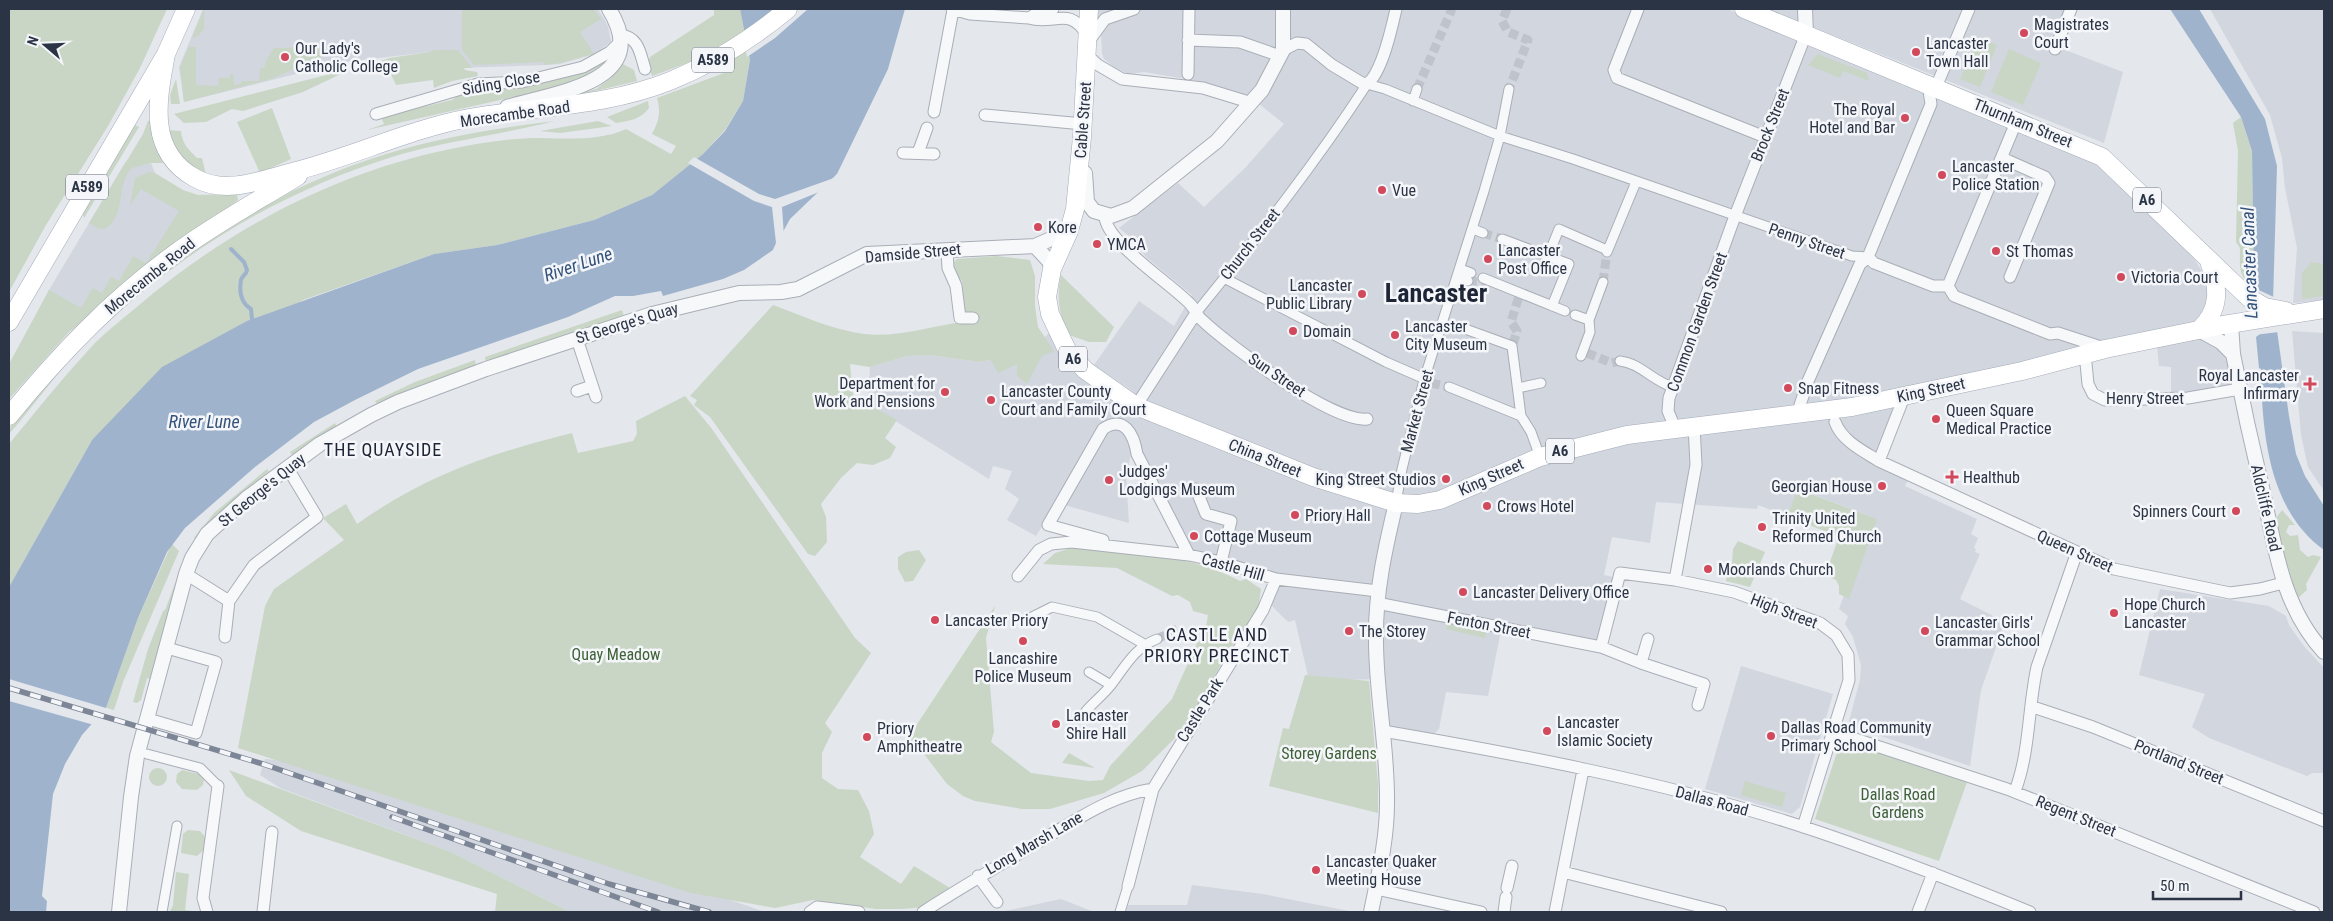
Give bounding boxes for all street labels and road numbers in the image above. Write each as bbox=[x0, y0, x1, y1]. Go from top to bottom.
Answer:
road number: A589 bbox=[692, 48, 734, 72]
street label: Siding Close bbox=[461, 67, 541, 99]
street label: Cable Street bbox=[1071, 81, 1095, 159]
street label: Brock Street bbox=[1747, 85, 1793, 164]
street label: Thurnham Street bbox=[1971, 95, 2075, 152]
street label: Morecambe Road bbox=[459, 97, 571, 131]
road number: A589 bbox=[66, 174, 108, 200]
road number: A6 bbox=[2133, 188, 2161, 212]
street label: Church Street bbox=[1216, 204, 1284, 284]
street label: Penny Street bbox=[1766, 219, 1848, 263]
street label: Morecambe Road bbox=[101, 234, 199, 318]
street label: Damside Street bbox=[864, 239, 962, 267]
street label: Common Garden Street bbox=[1663, 250, 1731, 394]
street label: St George's Quay bbox=[573, 298, 681, 348]
road number: A6 bbox=[1059, 346, 1087, 372]
street label: Sun Street bbox=[1245, 349, 1309, 401]
street label: Market Street bbox=[1397, 367, 1437, 455]
street label: King Street bbox=[1895, 373, 1967, 406]
street label: Henry Street bbox=[2106, 389, 2184, 408]
street label: China Street bbox=[1226, 435, 1305, 481]
road number: A6 bbox=[1546, 438, 1574, 464]
street label: St George's Quay bbox=[215, 449, 310, 531]
street label: King Street bbox=[1456, 454, 1527, 500]
street label: Aldcliffe Road bbox=[2247, 463, 2285, 553]
street label: Queen Street bbox=[2034, 526, 2116, 576]
street label: Castle Hill bbox=[1199, 549, 1267, 585]
street label: High Street bbox=[1748, 590, 1821, 633]
street label: Fenton Street bbox=[1446, 608, 1532, 642]
street label: Castle Park bbox=[1173, 674, 1228, 746]
street label: Portland Street bbox=[2131, 735, 2227, 789]
street label: Dallas Road bbox=[1673, 782, 1751, 820]
street label: Regent Street bbox=[2033, 791, 2119, 841]
street label: Long Marsh Lane bbox=[982, 808, 1086, 878]

